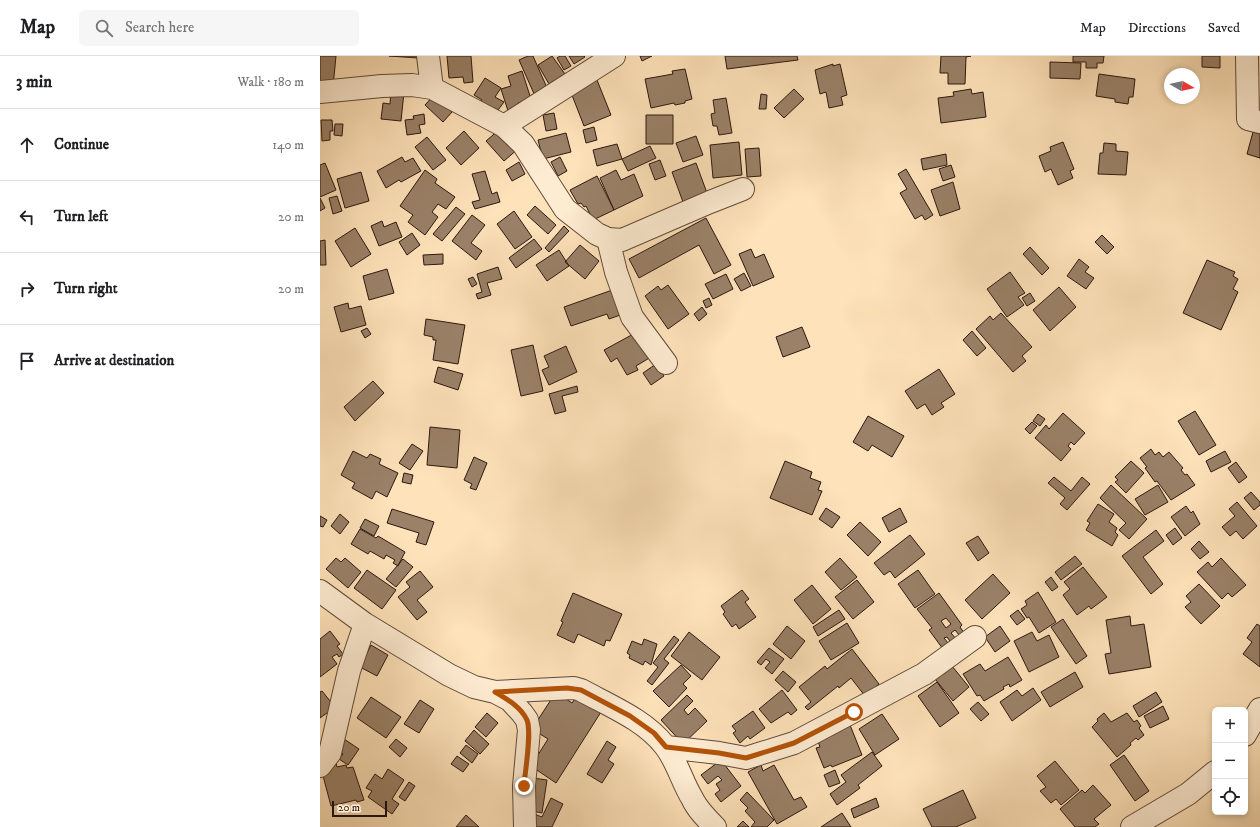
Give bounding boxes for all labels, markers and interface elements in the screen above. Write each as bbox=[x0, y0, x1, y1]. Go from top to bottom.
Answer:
search box bbox=[79, 10, 359, 46]
text: Map bbox=[20, 16, 55, 39]
icon: search bbox=[93, 17, 115, 39]
text: Search here bbox=[125, 18, 194, 37]
text: Map bbox=[1080, 19, 1106, 37]
text: Directions bbox=[1128, 19, 1186, 37]
text: Saved bbox=[1208, 19, 1240, 37]
north arrow bbox=[1164, 68, 1200, 104]
text: 3 min bbox=[16, 71, 52, 93]
text: Walk · 180 m bbox=[237, 74, 304, 90]
icon: ahead bbox=[16, 134, 38, 156]
text: Continue bbox=[54, 135, 109, 154]
text: 140 m bbox=[272, 137, 304, 153]
icon: left bbox=[16, 206, 38, 228]
text: Turn left bbox=[54, 207, 108, 226]
text: 20 m bbox=[278, 209, 304, 225]
icon: right bbox=[16, 278, 38, 300]
text: Turn right bbox=[54, 279, 117, 298]
text: 20 m bbox=[278, 281, 304, 297]
icon: arrive bbox=[16, 350, 38, 372]
text: Arrive at destination bbox=[54, 351, 174, 370]
route start bbox=[845, 703, 863, 721]
map controls bbox=[1212, 707, 1248, 815]
button: + bbox=[1212, 707, 1248, 743]
button: − bbox=[1212, 743, 1248, 779]
route end bbox=[515, 777, 533, 795]
button: locate bbox=[1212, 779, 1248, 815]
scale bar bbox=[332, 799, 387, 818]
text: 20 m bbox=[338, 801, 360, 815]

